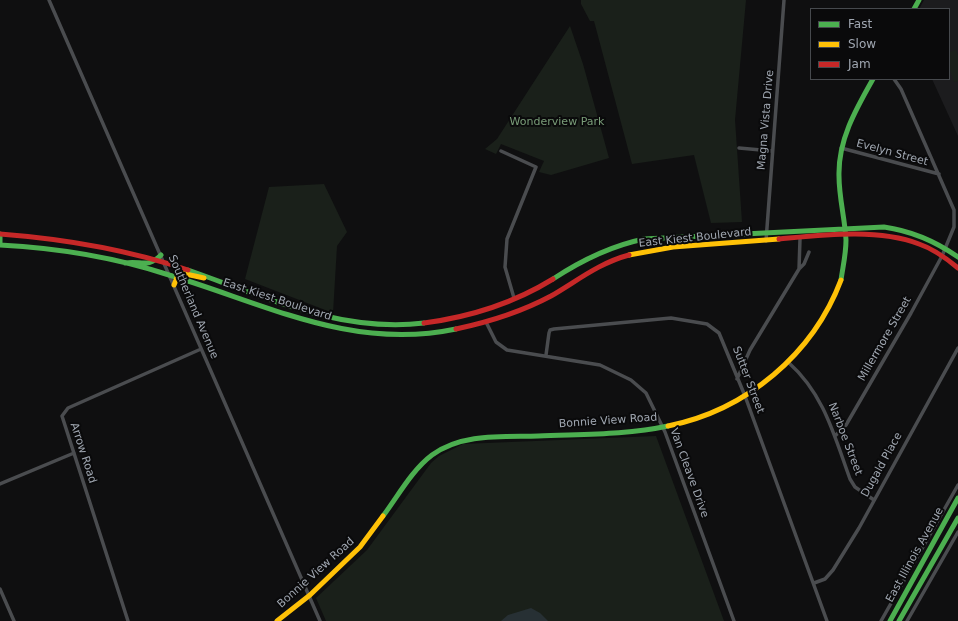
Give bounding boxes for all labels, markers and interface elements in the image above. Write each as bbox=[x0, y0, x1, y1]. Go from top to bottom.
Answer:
legend bbox=[810, 8, 950, 80]
text: Fast bbox=[848, 17, 872, 31]
text: Slow bbox=[848, 37, 876, 51]
text: Jam bbox=[848, 57, 871, 71]
street label: Magna Vista Drive bbox=[755, 69, 777, 171]
park label: Wonderview Park bbox=[510, 115, 604, 129]
street label: Evelyn Street bbox=[855, 137, 929, 169]
street label: East Kiest Boulevard bbox=[638, 226, 752, 250]
street label: Southerland Avenue bbox=[165, 253, 221, 361]
street label: East Kiest Boulevard bbox=[221, 276, 333, 324]
street label: Millermore Street bbox=[855, 294, 915, 384]
street label: Sutter Street bbox=[729, 345, 767, 415]
street label: Narboe Street bbox=[825, 401, 865, 477]
street label: Bonnie View Road bbox=[558, 411, 658, 431]
street label: Arrow Road bbox=[67, 421, 99, 485]
street label: Van Cleave Drive bbox=[667, 426, 711, 520]
street label: Dugald Place bbox=[859, 430, 905, 500]
street label: East Illinois Avenue bbox=[883, 505, 947, 605]
street label: Bonnie View Road bbox=[275, 535, 357, 611]

